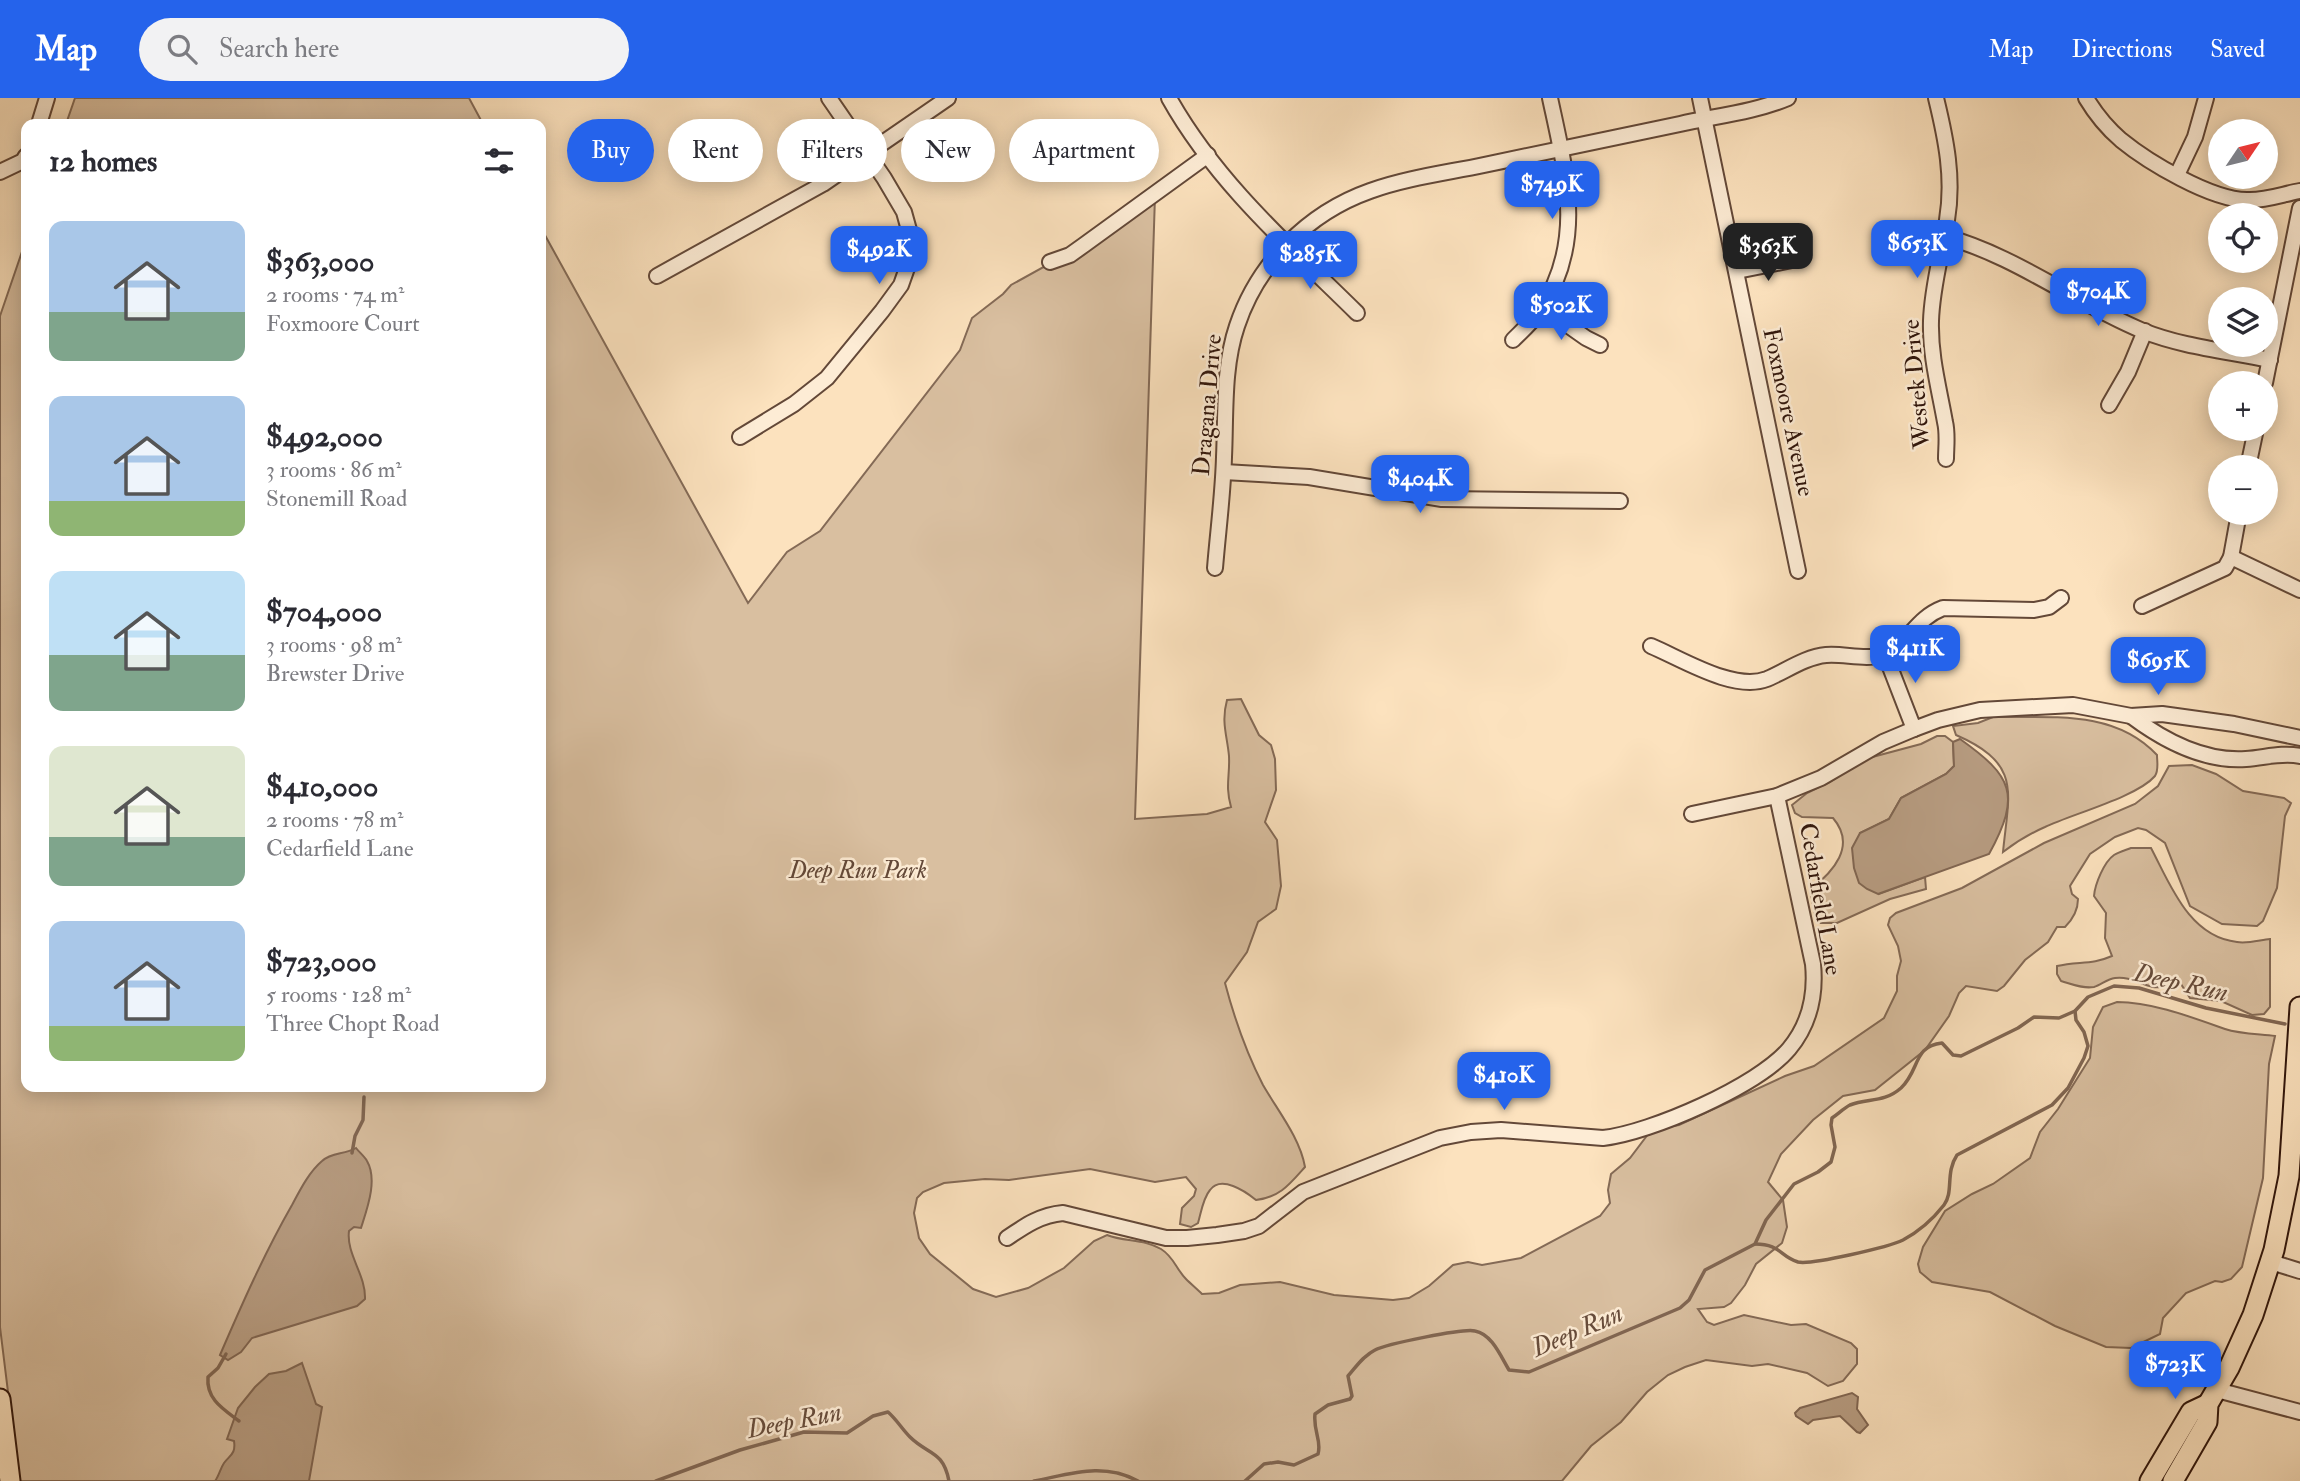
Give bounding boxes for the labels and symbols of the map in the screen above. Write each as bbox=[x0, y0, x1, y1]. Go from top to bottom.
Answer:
north arrow bbox=[2208, 119, 2278, 189]
pin: $749K bbox=[1503, 162, 1601, 221]
pin: $653K bbox=[1868, 220, 1966, 280]
pin: $363K bbox=[1719, 223, 1817, 283]
pin: $492K bbox=[830, 226, 928, 286]
pin: $285K bbox=[1261, 232, 1359, 291]
pin: $704K bbox=[2049, 268, 2147, 328]
pin: $502K bbox=[1512, 282, 1610, 342]
street label: Westek Drive bbox=[1895, 318, 1938, 451]
street label: Foxmoore Avenue bbox=[1756, 325, 1822, 499]
street label: Dragana Drive bbox=[1186, 333, 1229, 477]
pin: $404K bbox=[1371, 456, 1469, 515]
pin: $411K bbox=[1866, 626, 1964, 685]
pin: $695K bbox=[2109, 638, 2207, 697]
street label: Cedarfield Lane bbox=[1792, 821, 1849, 978]
park label: Deep Run Park bbox=[788, 855, 927, 886]
water label: Deep Run bbox=[2129, 956, 2231, 1009]
pin: $410K bbox=[1455, 1052, 1553, 1112]
water label: Deep Run bbox=[1526, 1297, 1628, 1365]
pin: $723K bbox=[2126, 1342, 2224, 1401]
water label: Deep Run bbox=[743, 1396, 844, 1446]

